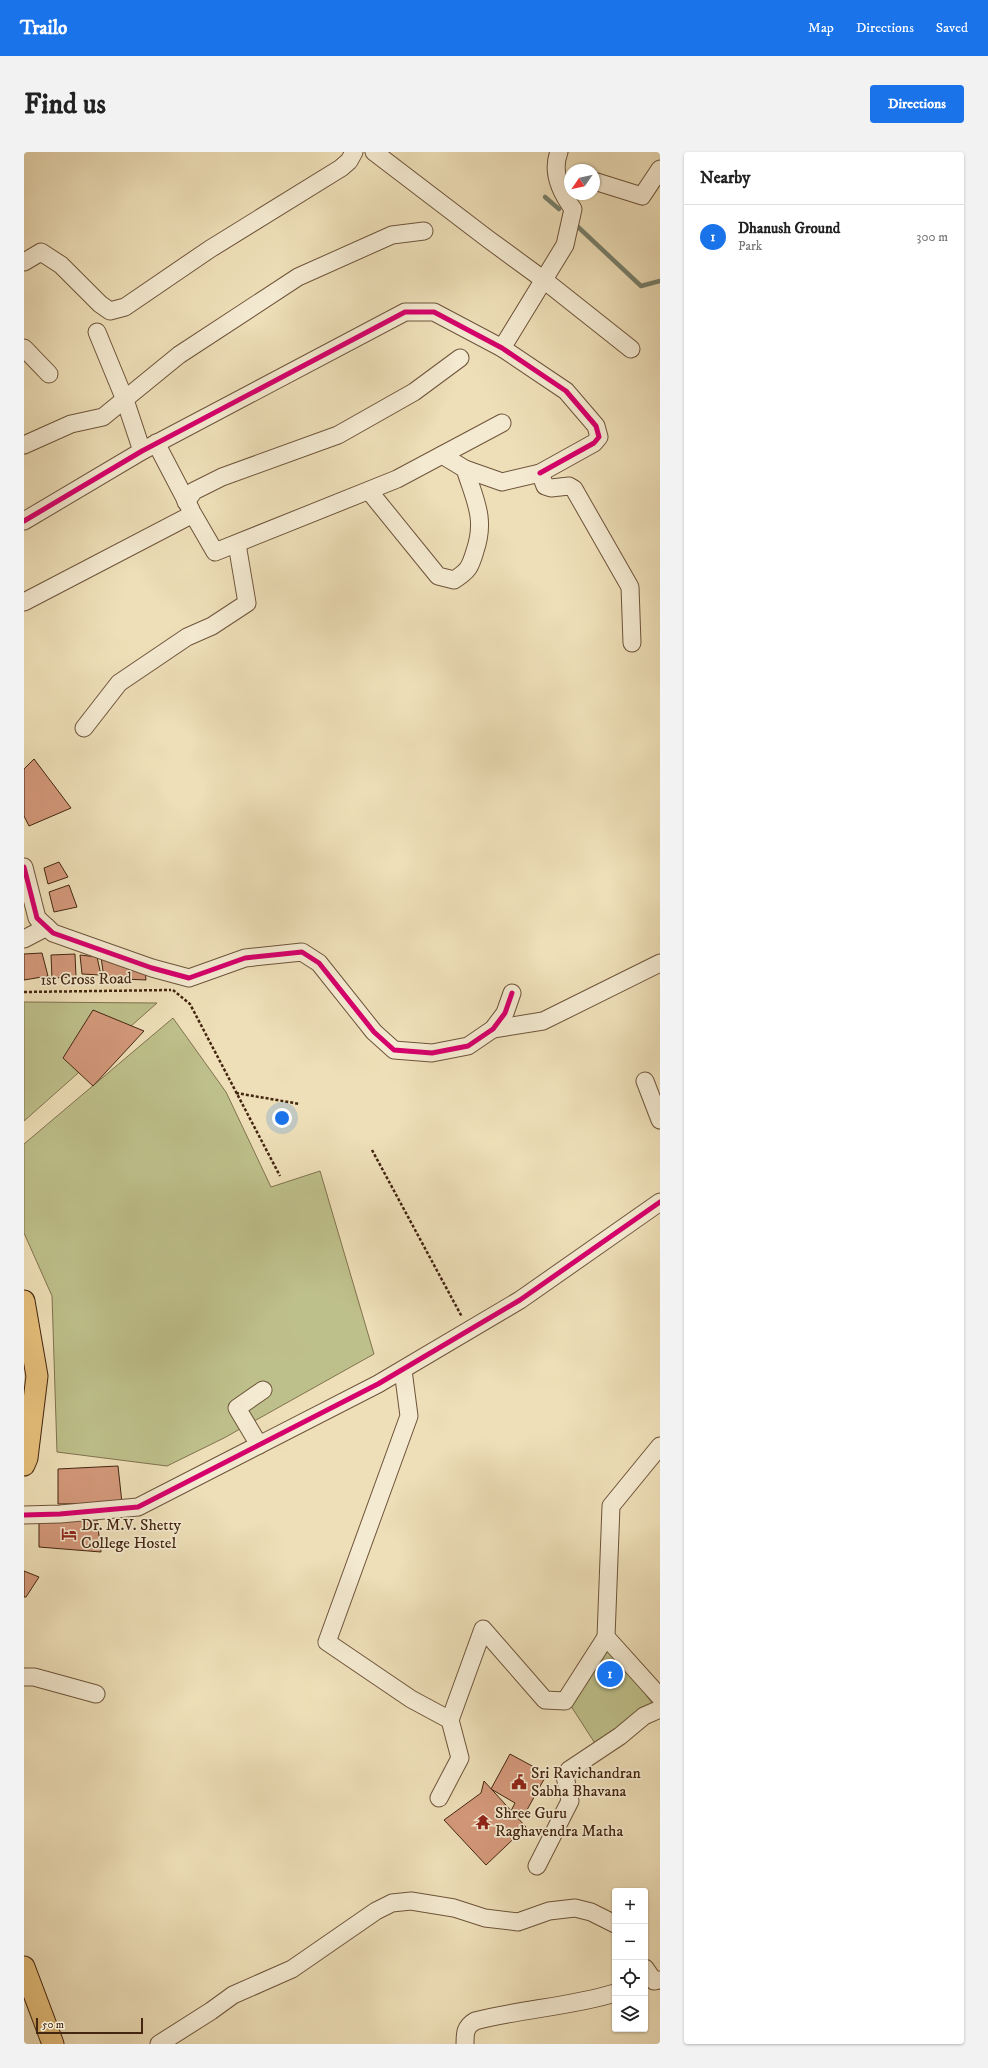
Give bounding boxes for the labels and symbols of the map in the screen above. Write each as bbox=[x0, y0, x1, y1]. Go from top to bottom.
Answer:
north arrow bbox=[564, 164, 600, 200]
street label: 1st Cross Road bbox=[40, 968, 132, 990]
your location bbox=[272, 1108, 292, 1128]
place label: Dr. M.V. Shetty College Hostel bbox=[81, 1515, 182, 1553]
hotel icon: Dr. M.V. Shetty College Hostel bbox=[60, 1525, 78, 1543]
pin: 1 bbox=[597, 1659, 623, 1689]
place label: Sri Ravichandran Sabha Bhavana bbox=[531, 1763, 642, 1801]
public building icon: Sri Ravichandran Sabha Bhavana bbox=[510, 1773, 528, 1791]
place label: Shree Guru Raghavendra Matha bbox=[495, 1803, 623, 1841]
temple icon: Shree Guru Raghavendra Matha bbox=[474, 1813, 492, 1831]
scale bar bbox=[36, 2016, 143, 2035]

